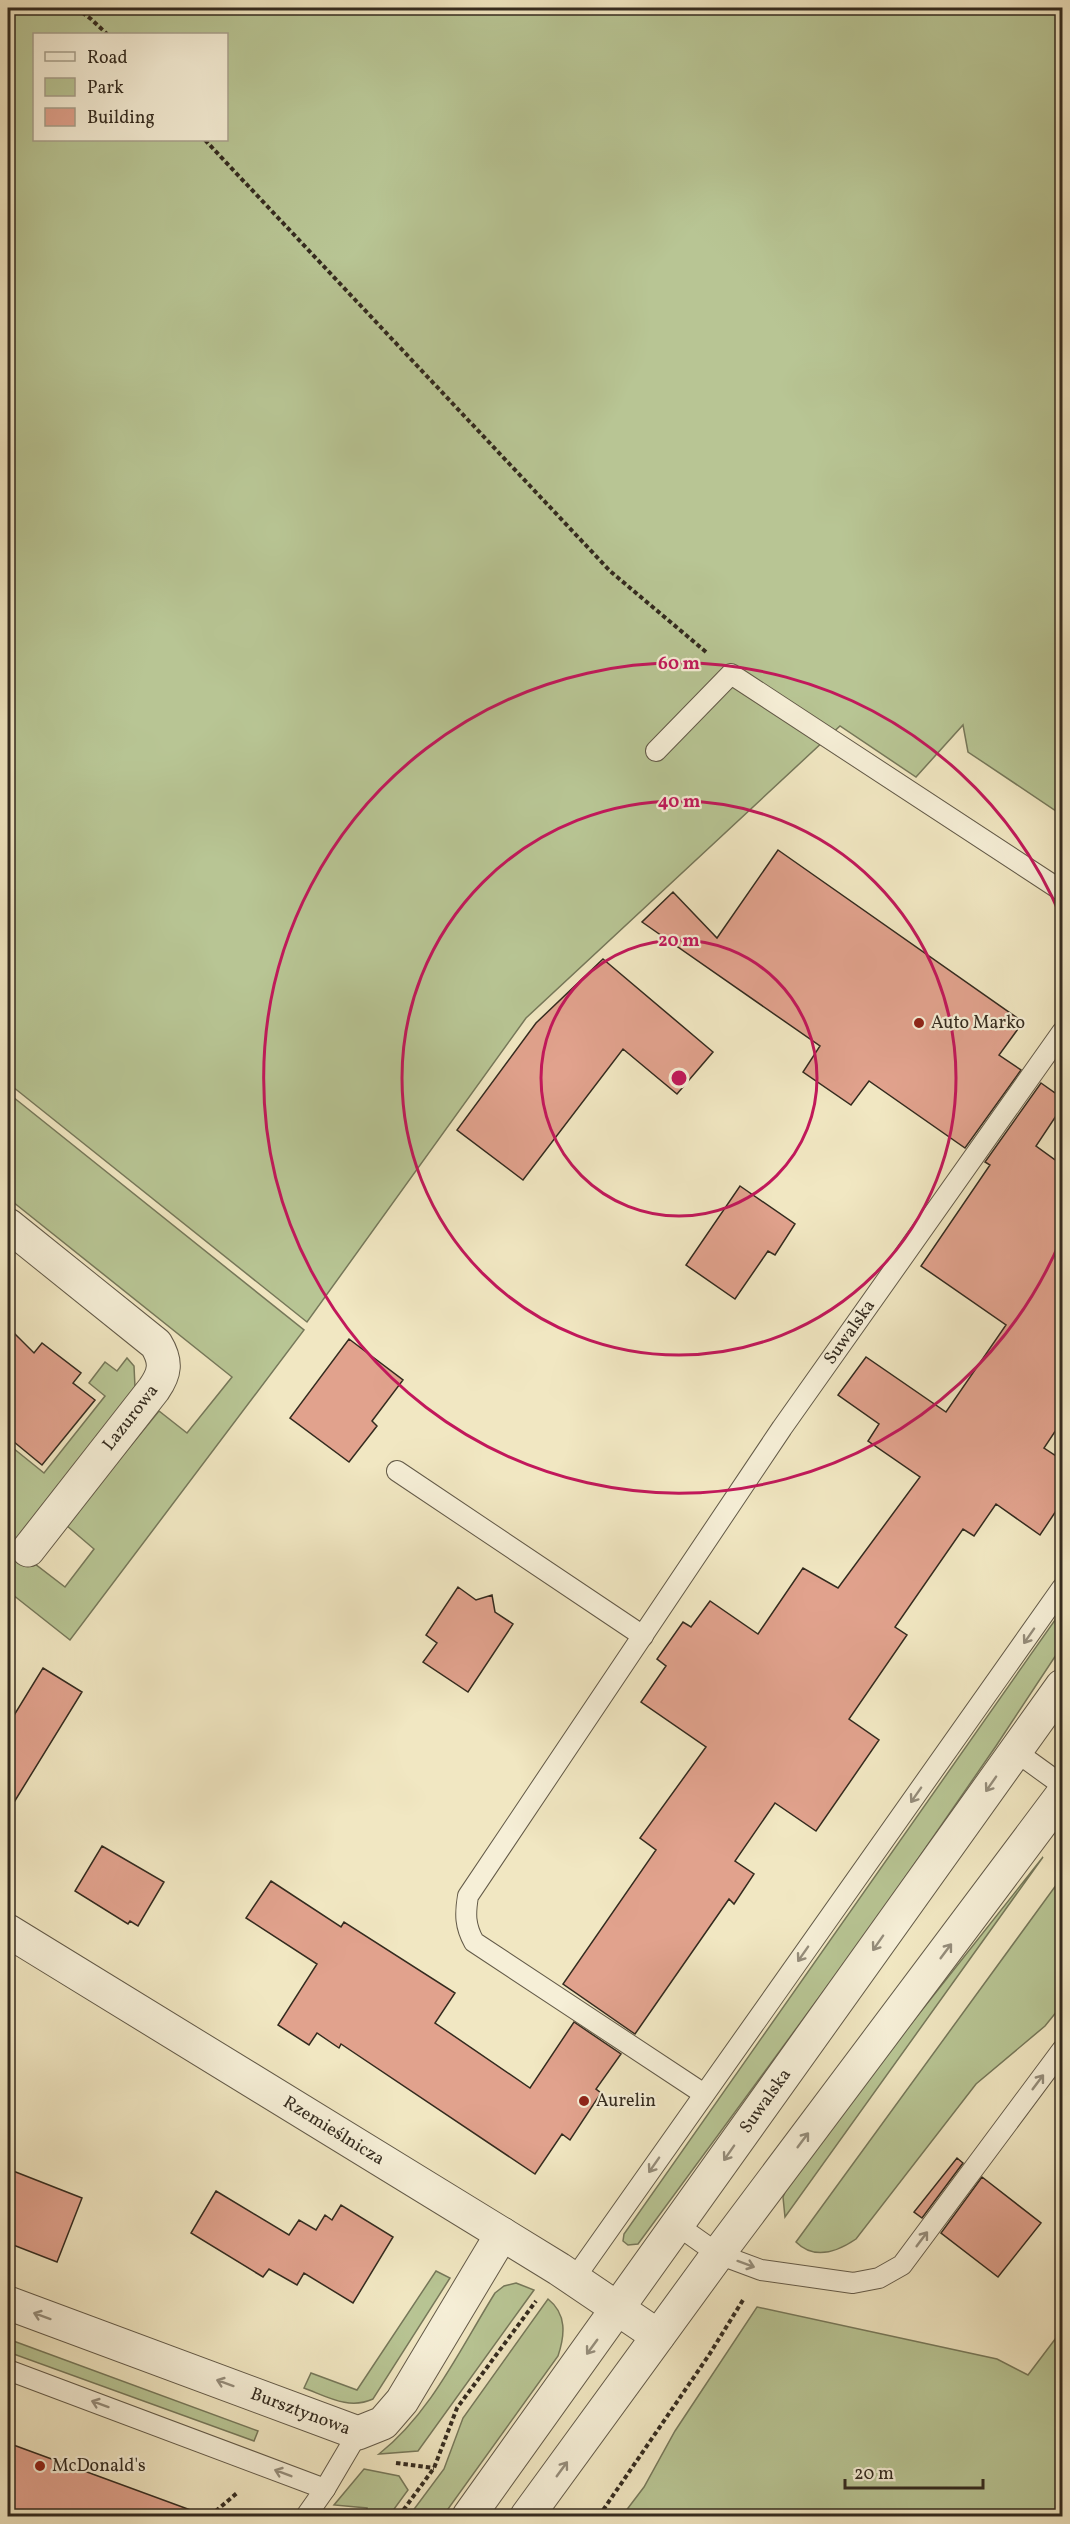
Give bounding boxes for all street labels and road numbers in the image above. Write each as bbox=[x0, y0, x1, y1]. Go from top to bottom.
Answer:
street label: Suwalska bbox=[818, 1295, 881, 1370]
street label: Lazurowa bbox=[97, 1380, 165, 1456]
street label: Suwalska bbox=[734, 2063, 797, 2139]
street label: Rzemieślnicza bbox=[278, 2090, 389, 2172]
street label: Bursztynowa bbox=[247, 2382, 354, 2442]

